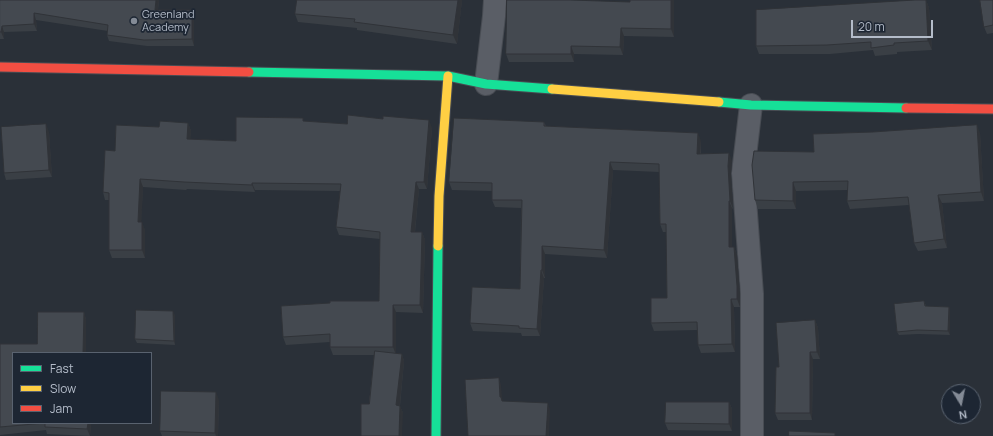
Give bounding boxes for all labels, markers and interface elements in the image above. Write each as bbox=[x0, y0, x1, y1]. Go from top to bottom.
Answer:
place label: Greenland Academy bbox=[142, 8, 195, 34]
scale bar bbox=[853, 12, 935, 38]
marker: Greenland Academy bbox=[129, 16, 139, 26]
text: 20 m bbox=[858, 18, 885, 35]
legend bbox=[12, 352, 152, 424]
text: Fast bbox=[50, 360, 74, 377]
text: Slow bbox=[50, 380, 76, 397]
north arrow bbox=[941, 384, 981, 424]
text: Jam bbox=[50, 400, 72, 417]
text: N bbox=[958, 407, 968, 423]

